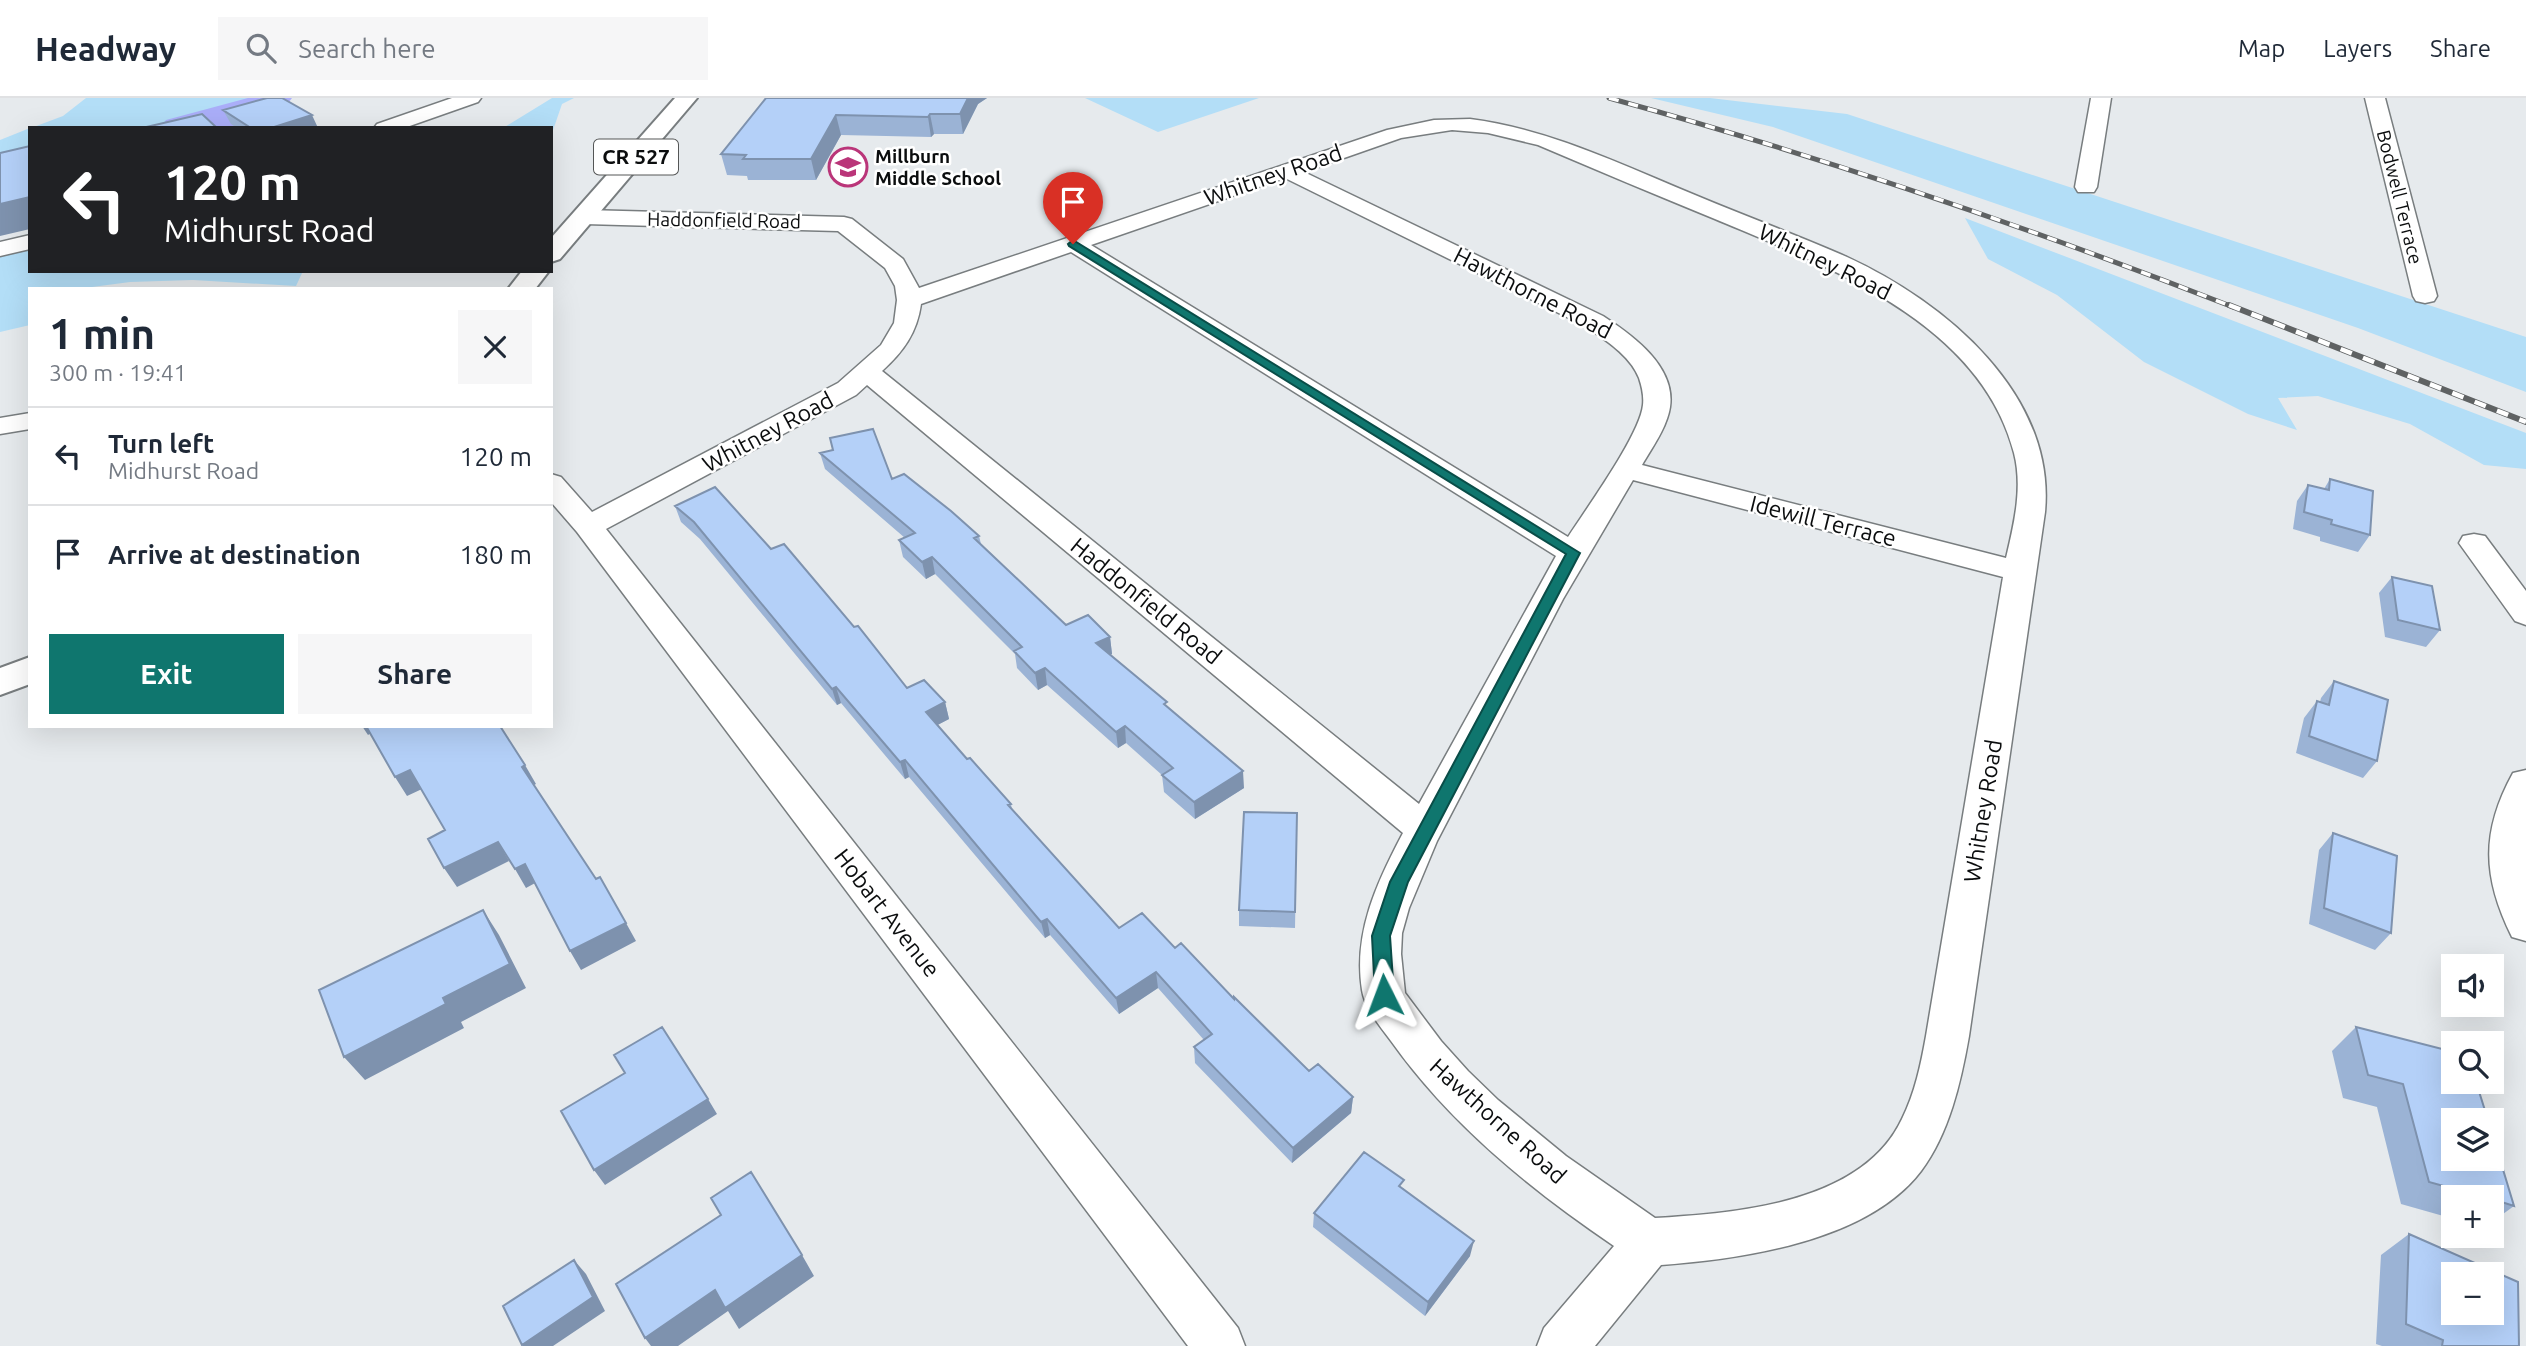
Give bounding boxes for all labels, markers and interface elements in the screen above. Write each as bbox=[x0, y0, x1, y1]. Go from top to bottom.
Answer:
search box bbox=[218, 17, 708, 80]
icon: search bbox=[242, 29, 280, 67]
text: Headway bbox=[35, 30, 176, 67]
text: Search here bbox=[298, 34, 436, 63]
text: Map bbox=[2238, 35, 2285, 62]
text: Layers bbox=[2323, 35, 2392, 62]
text: Share bbox=[2430, 35, 2491, 62]
street label: Bodwell Terrace bbox=[2373, 128, 2427, 266]
street label: Whitney Road bbox=[1201, 139, 1345, 210]
road number: CR 527 bbox=[594, 140, 678, 174]
place label: Millburn Middle School bbox=[875, 145, 1001, 189]
school or university icon: Millburn Middle School bbox=[827, 146, 869, 188]
icon: left bbox=[49, 154, 140, 245]
text: 120 m bbox=[164, 154, 301, 209]
pin bbox=[1043, 172, 1103, 244]
icon: arrive bbox=[1054, 183, 1092, 221]
street label: Haddonfield Road bbox=[647, 208, 801, 232]
text: Midhurst Road bbox=[164, 212, 375, 248]
street label: Whitney Road bbox=[1755, 219, 1896, 304]
street label: Hawthorne Road bbox=[1450, 242, 1616, 343]
text: 1 min bbox=[49, 310, 155, 357]
button: close bbox=[458, 310, 532, 384]
text: 300 m · 19:41 bbox=[49, 360, 187, 385]
street label: Whitney Road bbox=[698, 387, 837, 476]
text: Turn left bbox=[108, 429, 214, 458]
icon: left bbox=[49, 437, 87, 475]
text: 120 m bbox=[460, 442, 532, 471]
text: Midhurst Road bbox=[108, 458, 259, 483]
street label: Idewill Terrace bbox=[1747, 490, 1899, 551]
street label: Haddonfield Road bbox=[1066, 532, 1227, 669]
icon: arrive bbox=[49, 535, 87, 573]
text: Arrive at destination bbox=[108, 540, 361, 569]
text: 180 m bbox=[460, 540, 532, 569]
button: Exit bbox=[49, 634, 284, 714]
button: Share bbox=[298, 634, 532, 714]
street label: Whitney Road bbox=[1959, 738, 2006, 884]
street label: Hobart Avenue bbox=[830, 844, 945, 982]
map controls bbox=[2441, 954, 2504, 1325]
button: sound bbox=[2441, 954, 2504, 1017]
position arrow bbox=[1347, 958, 1421, 1032]
button: search bbox=[2441, 1031, 2504, 1094]
street label: Hawthorne Road bbox=[1425, 1053, 1571, 1188]
button: layers bbox=[2441, 1108, 2504, 1171]
button: + bbox=[2441, 1185, 2504, 1248]
button: − bbox=[2441, 1262, 2504, 1325]

